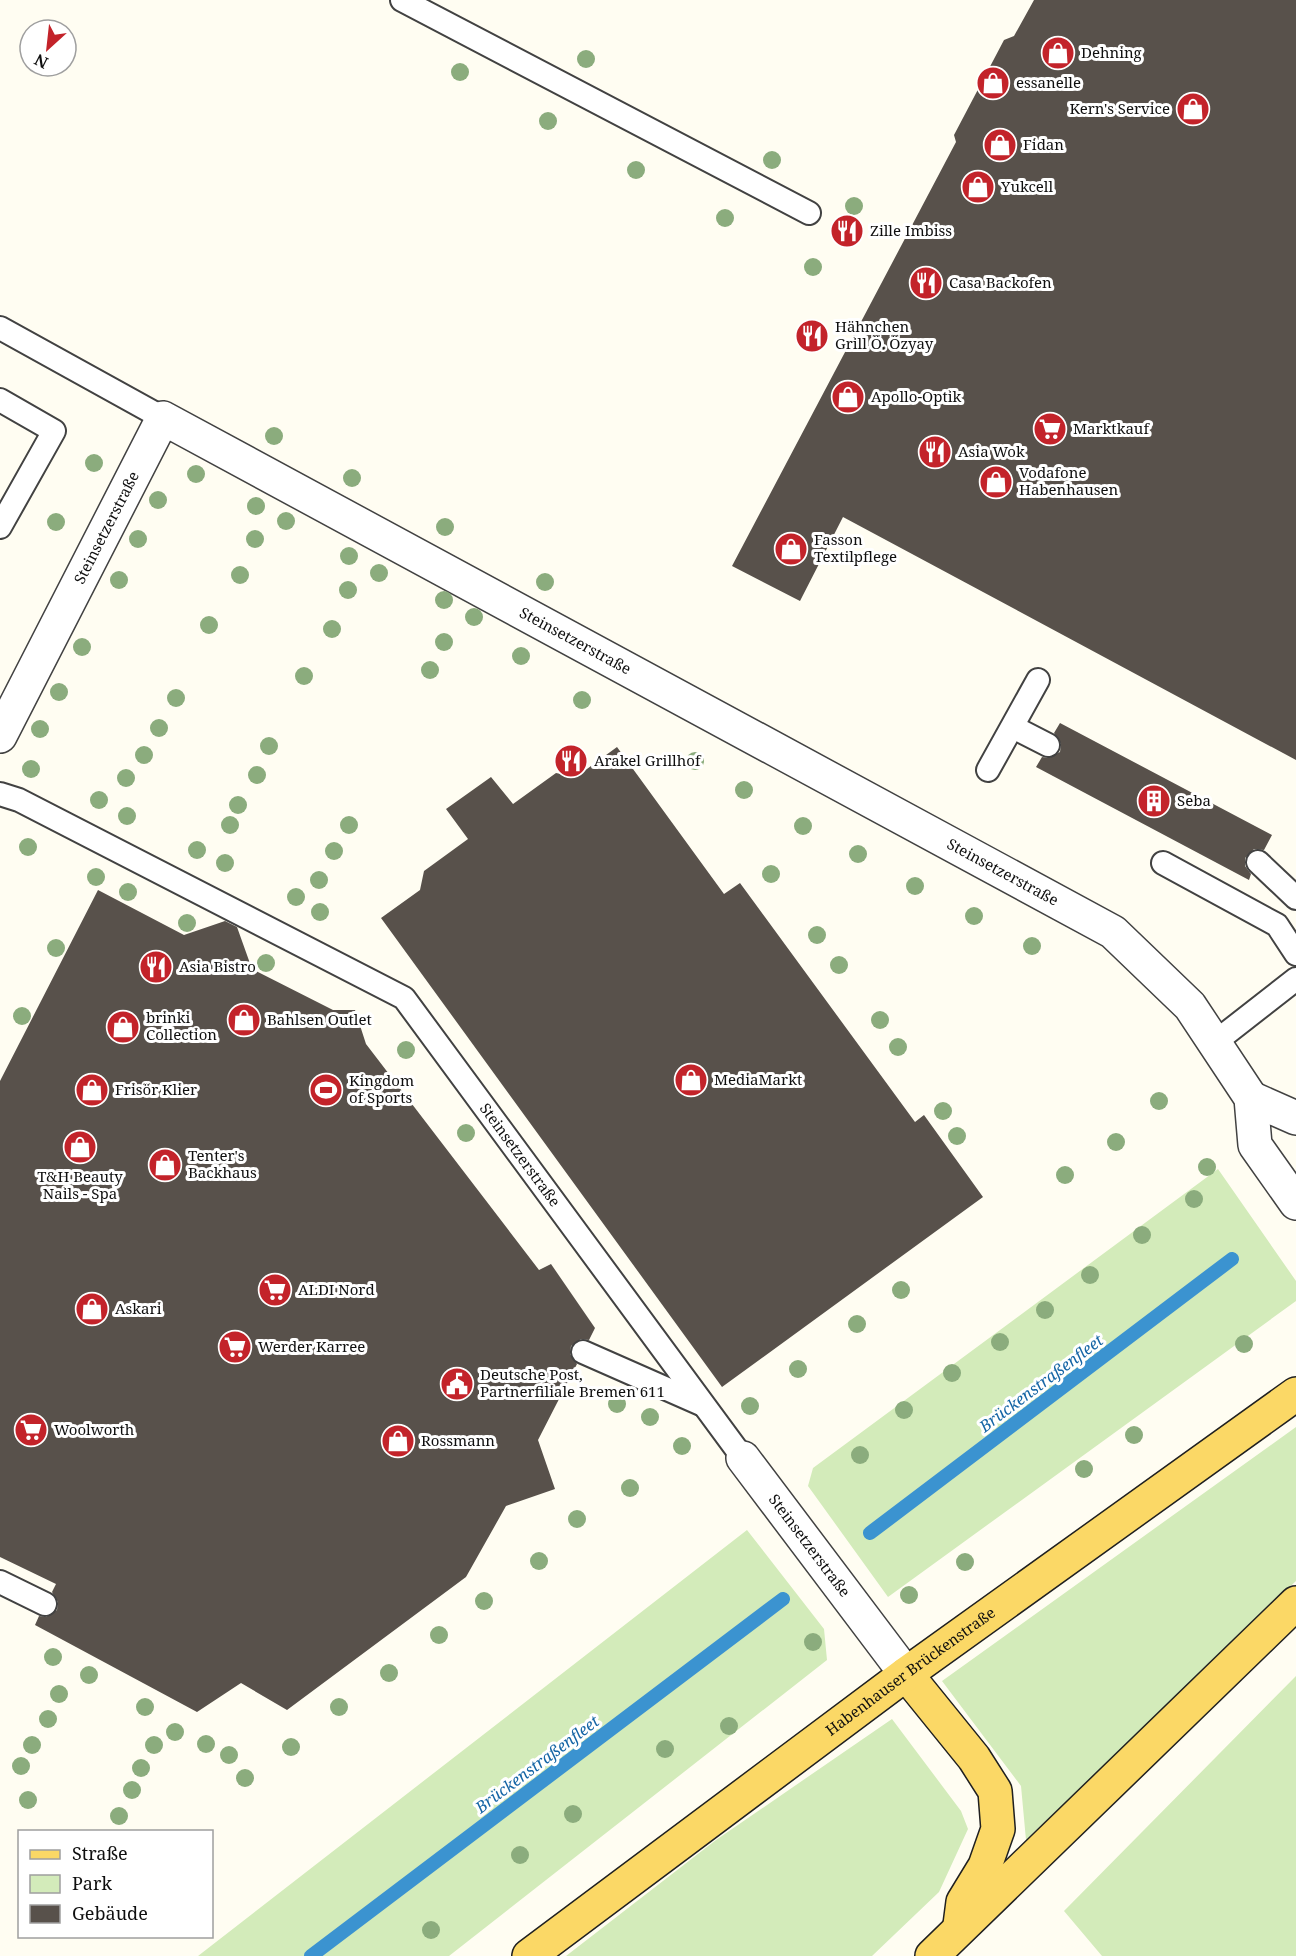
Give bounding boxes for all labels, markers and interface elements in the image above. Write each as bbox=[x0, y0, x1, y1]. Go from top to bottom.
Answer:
north arrow bbox=[18, 18, 78, 78]
shop icon: Dehning bbox=[1040, 35, 1076, 71]
place label: Dehning bbox=[1081, 42, 1142, 62]
text: N bbox=[30, 49, 52, 74]
shop icon: essanelle bbox=[975, 65, 1011, 101]
place label: essanelle bbox=[1016, 72, 1081, 92]
shop icon: Kern's Service bbox=[1175, 91, 1211, 127]
place label: Kern's Service bbox=[1070, 98, 1170, 118]
shop icon: Fidan bbox=[982, 127, 1018, 163]
place label: Fidan bbox=[1023, 134, 1064, 154]
shop icon: Yukcell bbox=[960, 169, 996, 205]
place label: Yukcell bbox=[1000, 176, 1053, 196]
restaurant icon: Zille Imbiss bbox=[829, 213, 865, 249]
place label: Zille Imbiss bbox=[870, 220, 952, 240]
restaurant icon: Casa Backofen bbox=[908, 265, 944, 301]
place label: Casa Backofen bbox=[949, 272, 1052, 292]
place label: Hähnchen Grill Ö. Özyay bbox=[835, 316, 934, 353]
restaurant icon: Hähnchen Grill Ö. Özyay bbox=[794, 318, 830, 354]
shop icon: Apollo-Optik bbox=[830, 379, 866, 415]
place label: Apollo-Optik bbox=[871, 386, 961, 406]
supermarket icon: Marktkauf bbox=[1032, 411, 1068, 447]
place label: Marktkauf bbox=[1073, 418, 1150, 438]
restaurant icon: Asia Wok bbox=[917, 434, 953, 470]
place label: Asia Wok bbox=[958, 441, 1025, 461]
place label: Vodafone Habenhausen bbox=[1019, 462, 1119, 499]
shop icon: Vodafone Habenhausen bbox=[978, 464, 1014, 500]
street label: Steinsetzerstraße bbox=[69, 468, 143, 587]
place label: Fasson Textilpflege bbox=[814, 529, 897, 566]
shop icon: Fasson Textilpflege bbox=[773, 531, 809, 567]
street label: Steinsetzerstraße bbox=[516, 602, 635, 678]
restaurant icon: Arakel Grillhof bbox=[553, 743, 589, 779]
place label: Arakel Grillhof bbox=[594, 750, 702, 770]
building icon: Seba bbox=[1136, 783, 1172, 819]
place label: Seba bbox=[1177, 790, 1211, 810]
street label: Steinsetzerstraße bbox=[944, 833, 1062, 910]
restaurant icon: Asia Bistro bbox=[138, 949, 174, 985]
place label: Asia Bistro bbox=[179, 956, 256, 976]
shop icon: Bahlsen Outlet bbox=[226, 1002, 262, 1038]
place label: brinki Collection bbox=[146, 1007, 217, 1044]
shop icon: brinki Collection bbox=[105, 1009, 141, 1045]
place label: Bahlsen Outlet bbox=[267, 1009, 372, 1029]
shop icon: MediaMarkt bbox=[673, 1062, 709, 1098]
place label: MediaMarkt bbox=[714, 1069, 802, 1089]
place label: Kingdom of Sports bbox=[349, 1070, 414, 1107]
shop icon: Frisör Klier bbox=[74, 1072, 110, 1108]
sports icon: Kingdom of Sports bbox=[308, 1072, 344, 1108]
place label: Frisör Klier bbox=[115, 1079, 197, 1099]
street label: Steinsetzerstraße bbox=[476, 1099, 565, 1210]
shop icon: T&H Beauty Nails - Spa bbox=[62, 1129, 98, 1165]
place label: Tenter's Backhaus bbox=[188, 1145, 257, 1182]
shop icon: Tenter's Backhaus bbox=[147, 1147, 183, 1183]
place label: T&H Beauty Nails - Spa bbox=[37, 1166, 123, 1203]
supermarket icon: ALDI Nord bbox=[257, 1272, 293, 1308]
place label: ALDI Nord bbox=[298, 1279, 375, 1299]
shop icon: Askari bbox=[74, 1291, 110, 1327]
place label: Askari bbox=[115, 1298, 162, 1318]
supermarket icon: Werder Karree bbox=[217, 1329, 253, 1365]
water label: Brückenstraßenfleet bbox=[974, 1329, 1108, 1438]
place label: Werder Karree bbox=[258, 1336, 365, 1356]
place label: Deutsche Post, Partnerfiliale Bremen 611 bbox=[480, 1364, 665, 1401]
public building icon: Deutsche Post, Partnerfiliale Bremen 611 bbox=[439, 1366, 475, 1402]
supermarket icon: Woolworth bbox=[13, 1412, 49, 1448]
place label: Woolworth bbox=[54, 1419, 135, 1439]
shop icon: Rossmann bbox=[380, 1423, 416, 1459]
place label: Rossmann bbox=[421, 1430, 495, 1450]
street label: Steinsetzerstraße bbox=[765, 1490, 855, 1601]
street label: Habenhauser Brückenstraße bbox=[821, 1602, 999, 1740]
water label: Brückenstraßenfleet bbox=[470, 1710, 604, 1819]
legend bbox=[18, 1830, 213, 1938]
text: Straße bbox=[72, 1841, 128, 1865]
text: Park bbox=[72, 1871, 112, 1895]
text: Gebäude bbox=[72, 1901, 148, 1925]

